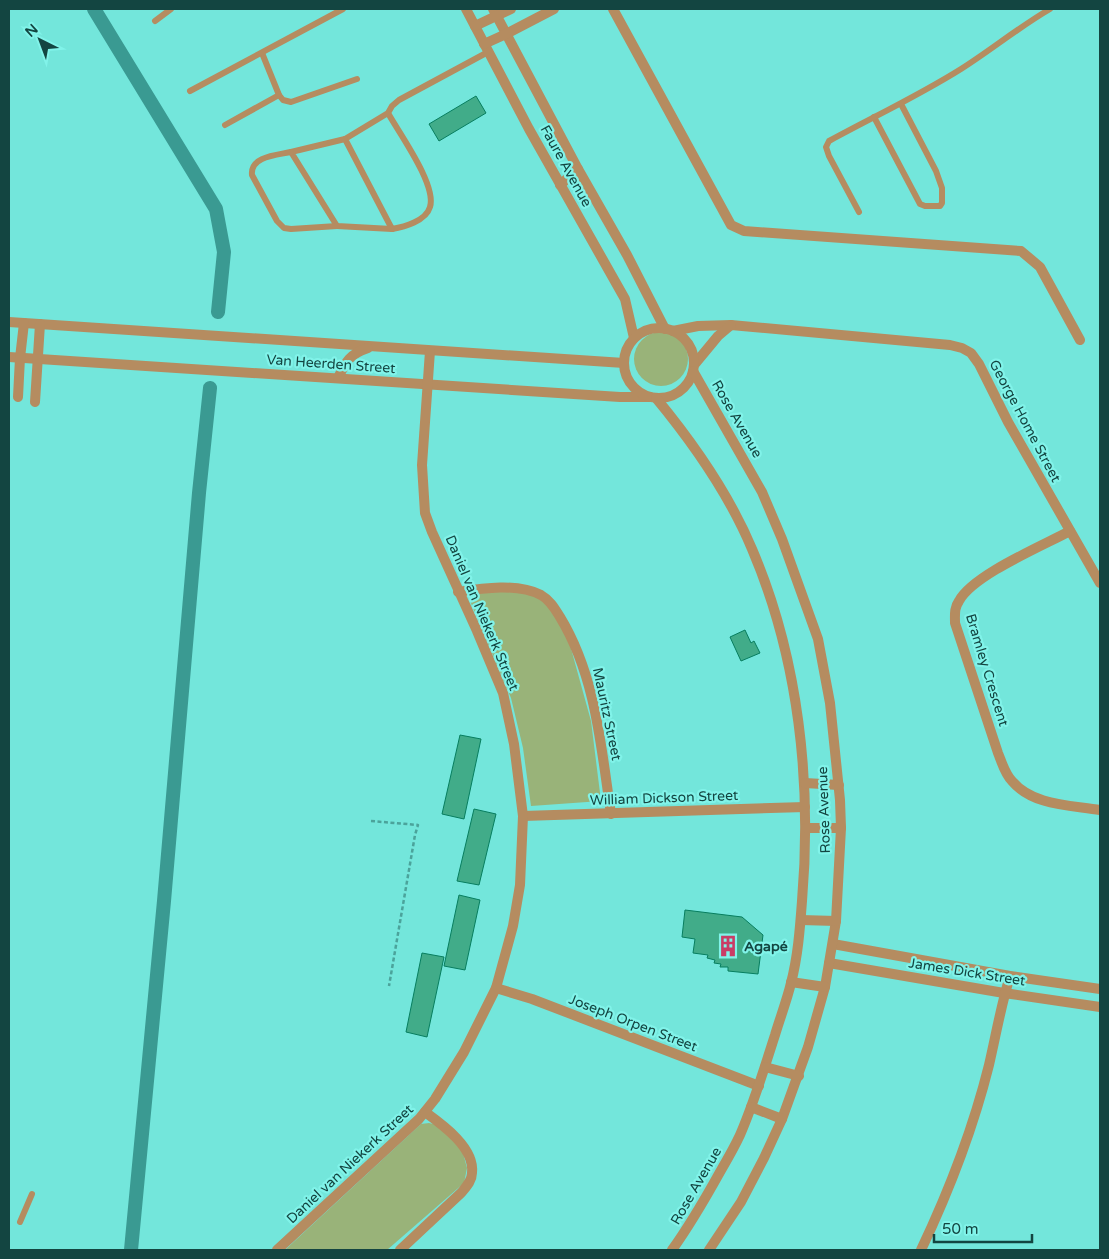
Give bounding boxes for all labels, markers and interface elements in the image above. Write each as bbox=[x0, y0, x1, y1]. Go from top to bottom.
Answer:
north arrow bbox=[15, 15, 65, 65]
text: N bbox=[22, 21, 42, 41]
street label: Faure Avenue bbox=[537, 122, 595, 210]
street label: Van Heerden Street bbox=[266, 351, 397, 377]
street label: George Home Street bbox=[986, 357, 1065, 486]
street label: Rose Avenue bbox=[708, 377, 766, 461]
street label: Daniel van Niekerk Street bbox=[441, 533, 523, 694]
street label: Bramley Crescent bbox=[962, 612, 1012, 729]
street label: Mauritz Street bbox=[589, 666, 625, 763]
street label: Rose Avenue bbox=[814, 766, 834, 854]
street label: William Dickson Street bbox=[589, 787, 739, 809]
building icon: Agapé bbox=[715, 933, 741, 959]
place label: Agapé bbox=[744, 938, 788, 955]
street label: James Dick Street bbox=[907, 954, 1027, 990]
street label: Joseph Orpen Street bbox=[566, 991, 700, 1056]
street label: Daniel van Niekerk Street bbox=[283, 1100, 417, 1227]
street label: Rose Avenue bbox=[667, 1144, 725, 1228]
scale bar bbox=[934, 1212, 1032, 1244]
text: 50 m bbox=[942, 1220, 979, 1238]

